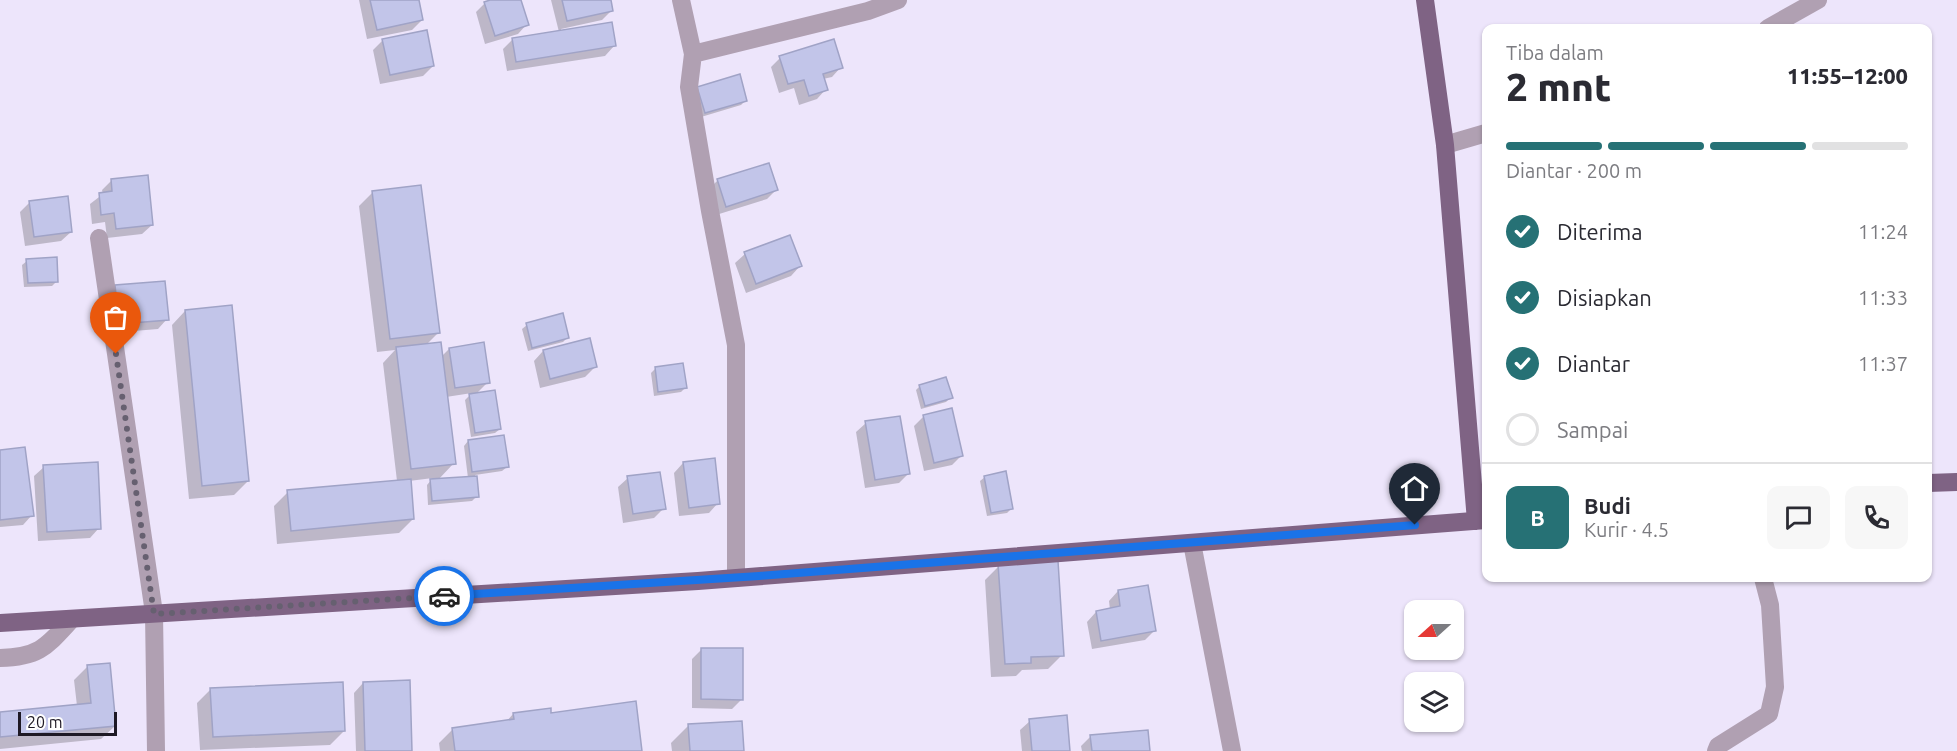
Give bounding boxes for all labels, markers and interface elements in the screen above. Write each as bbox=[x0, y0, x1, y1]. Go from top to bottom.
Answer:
text: Tiba dalam bbox=[1506, 41, 1604, 64]
text: 11:55–12:00 bbox=[1787, 63, 1908, 88]
text: 2 mnt bbox=[1506, 65, 1611, 108]
text: Diantar · 200 m bbox=[1506, 159, 1642, 182]
icon: check bbox=[1506, 215, 1539, 248]
text: Diterima bbox=[1557, 219, 1643, 244]
text: 11:24 bbox=[1858, 220, 1908, 243]
icon: check bbox=[1506, 281, 1539, 314]
text: Disiapkan bbox=[1557, 285, 1652, 310]
text: 11:33 bbox=[1858, 286, 1908, 309]
pin bbox=[90, 292, 141, 354]
icon: bag bbox=[99, 301, 132, 334]
icon: check bbox=[1506, 347, 1539, 380]
text: Diantar bbox=[1557, 351, 1630, 376]
text: 11:37 bbox=[1858, 352, 1908, 375]
text: Sampai bbox=[1557, 417, 1628, 442]
pin bbox=[1389, 463, 1440, 525]
icon: home bbox=[1398, 472, 1431, 505]
button: chat bbox=[1767, 486, 1830, 549]
button: phone bbox=[1845, 486, 1908, 549]
text: Budi bbox=[1584, 493, 1631, 518]
text: B bbox=[1530, 505, 1545, 530]
text: Kurir · 4.5 bbox=[1584, 518, 1669, 541]
courier bbox=[414, 566, 474, 626]
icon: car bbox=[428, 580, 461, 613]
north arrow bbox=[1404, 600, 1464, 660]
map controls bbox=[1404, 600, 1464, 732]
button: layers bbox=[1404, 672, 1464, 732]
scale bar bbox=[18, 709, 117, 736]
text: 20 m bbox=[27, 713, 63, 731]

